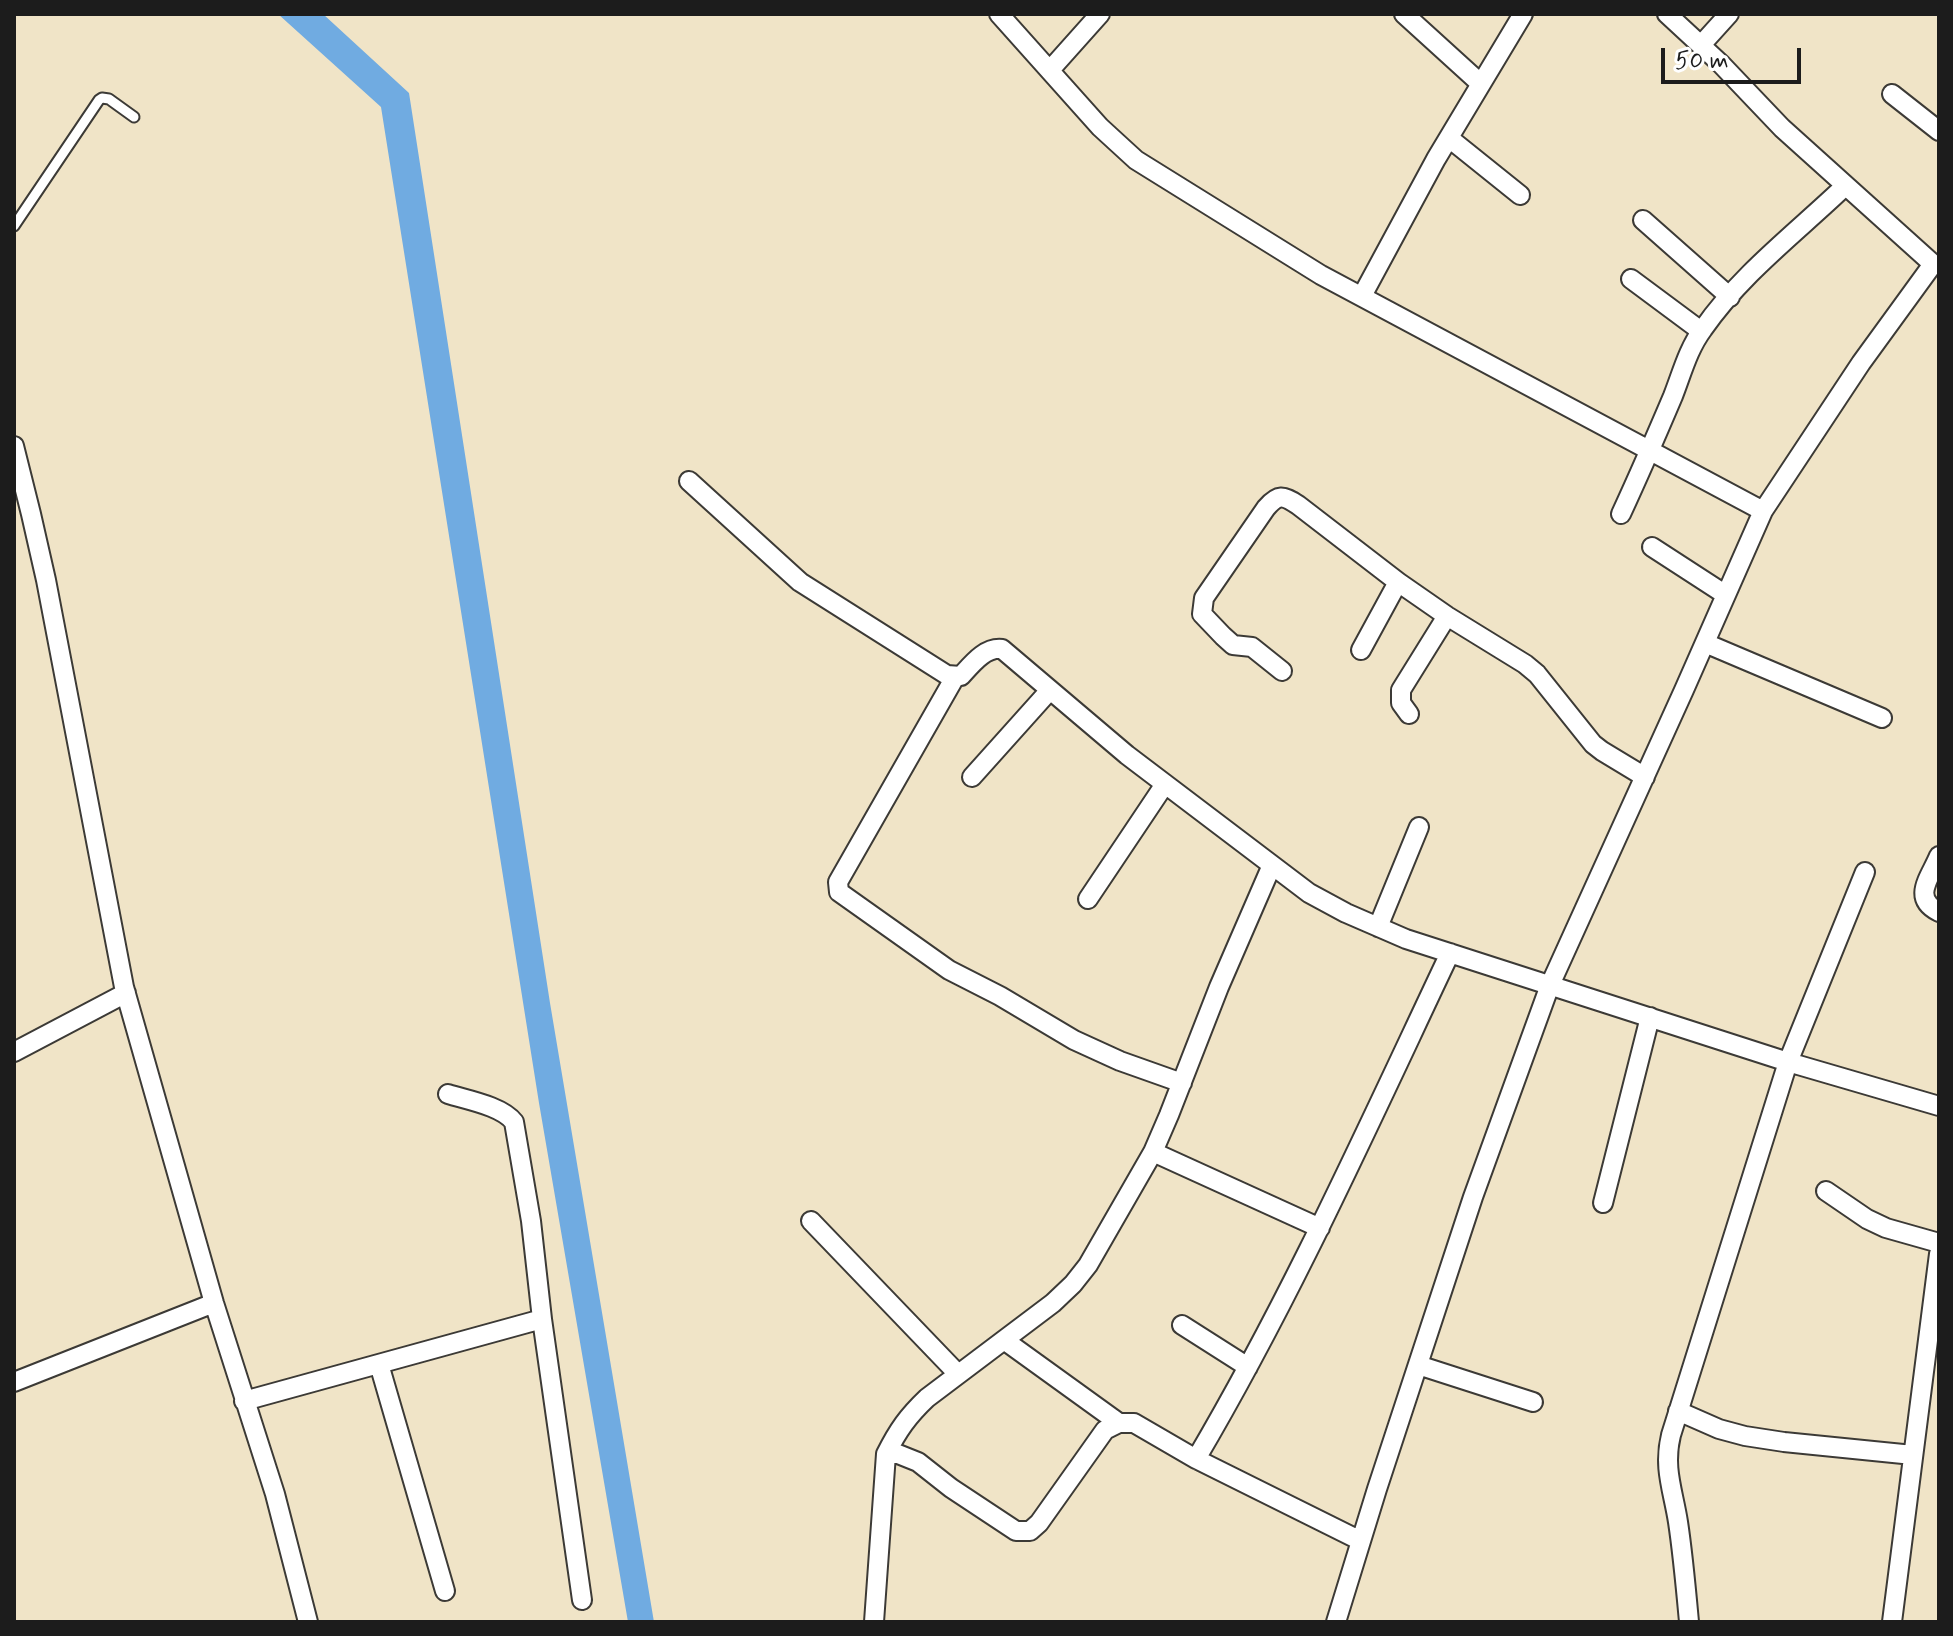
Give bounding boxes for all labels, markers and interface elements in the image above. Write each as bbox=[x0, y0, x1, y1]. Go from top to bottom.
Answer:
scale bar bbox=[1665, 32, 1805, 82]
text: 50 m bbox=[1675, 46, 1729, 77]

